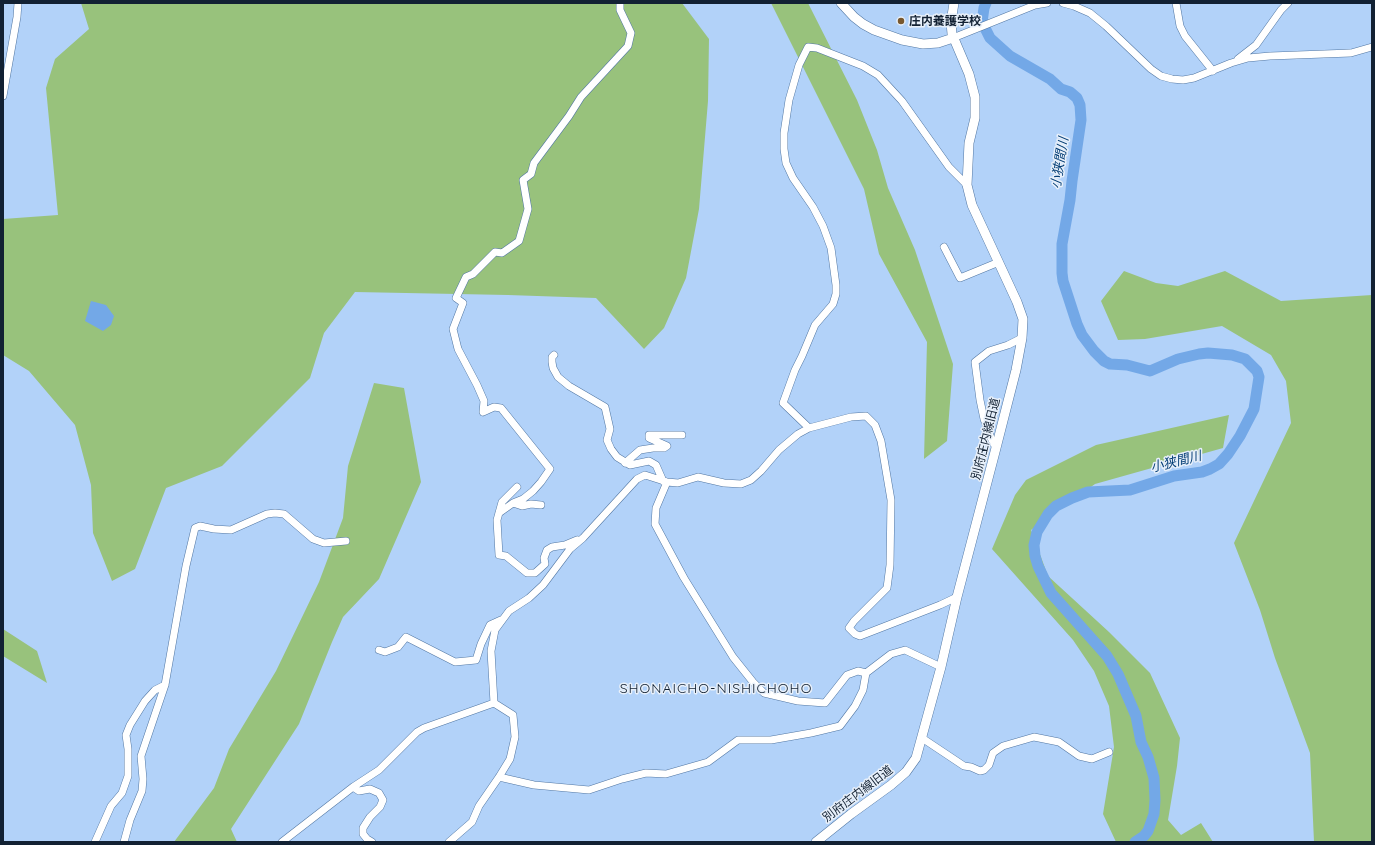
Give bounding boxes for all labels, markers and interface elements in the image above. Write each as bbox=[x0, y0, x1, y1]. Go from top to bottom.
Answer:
place label: 庄内養護学校 bbox=[909, 14, 981, 28]
marker: 庄内養護学校 bbox=[896, 16, 906, 26]
water label: 小狭間川 bbox=[1048, 136, 1072, 190]
street label: 別府庄内線旧道 bbox=[969, 397, 1003, 481]
water label: 小狭間川 bbox=[1149, 448, 1203, 476]
district label: SHONAICHO-NISHICHOHO bbox=[620, 681, 812, 697]
street label: 別府庄内線旧道 bbox=[820, 763, 896, 825]

